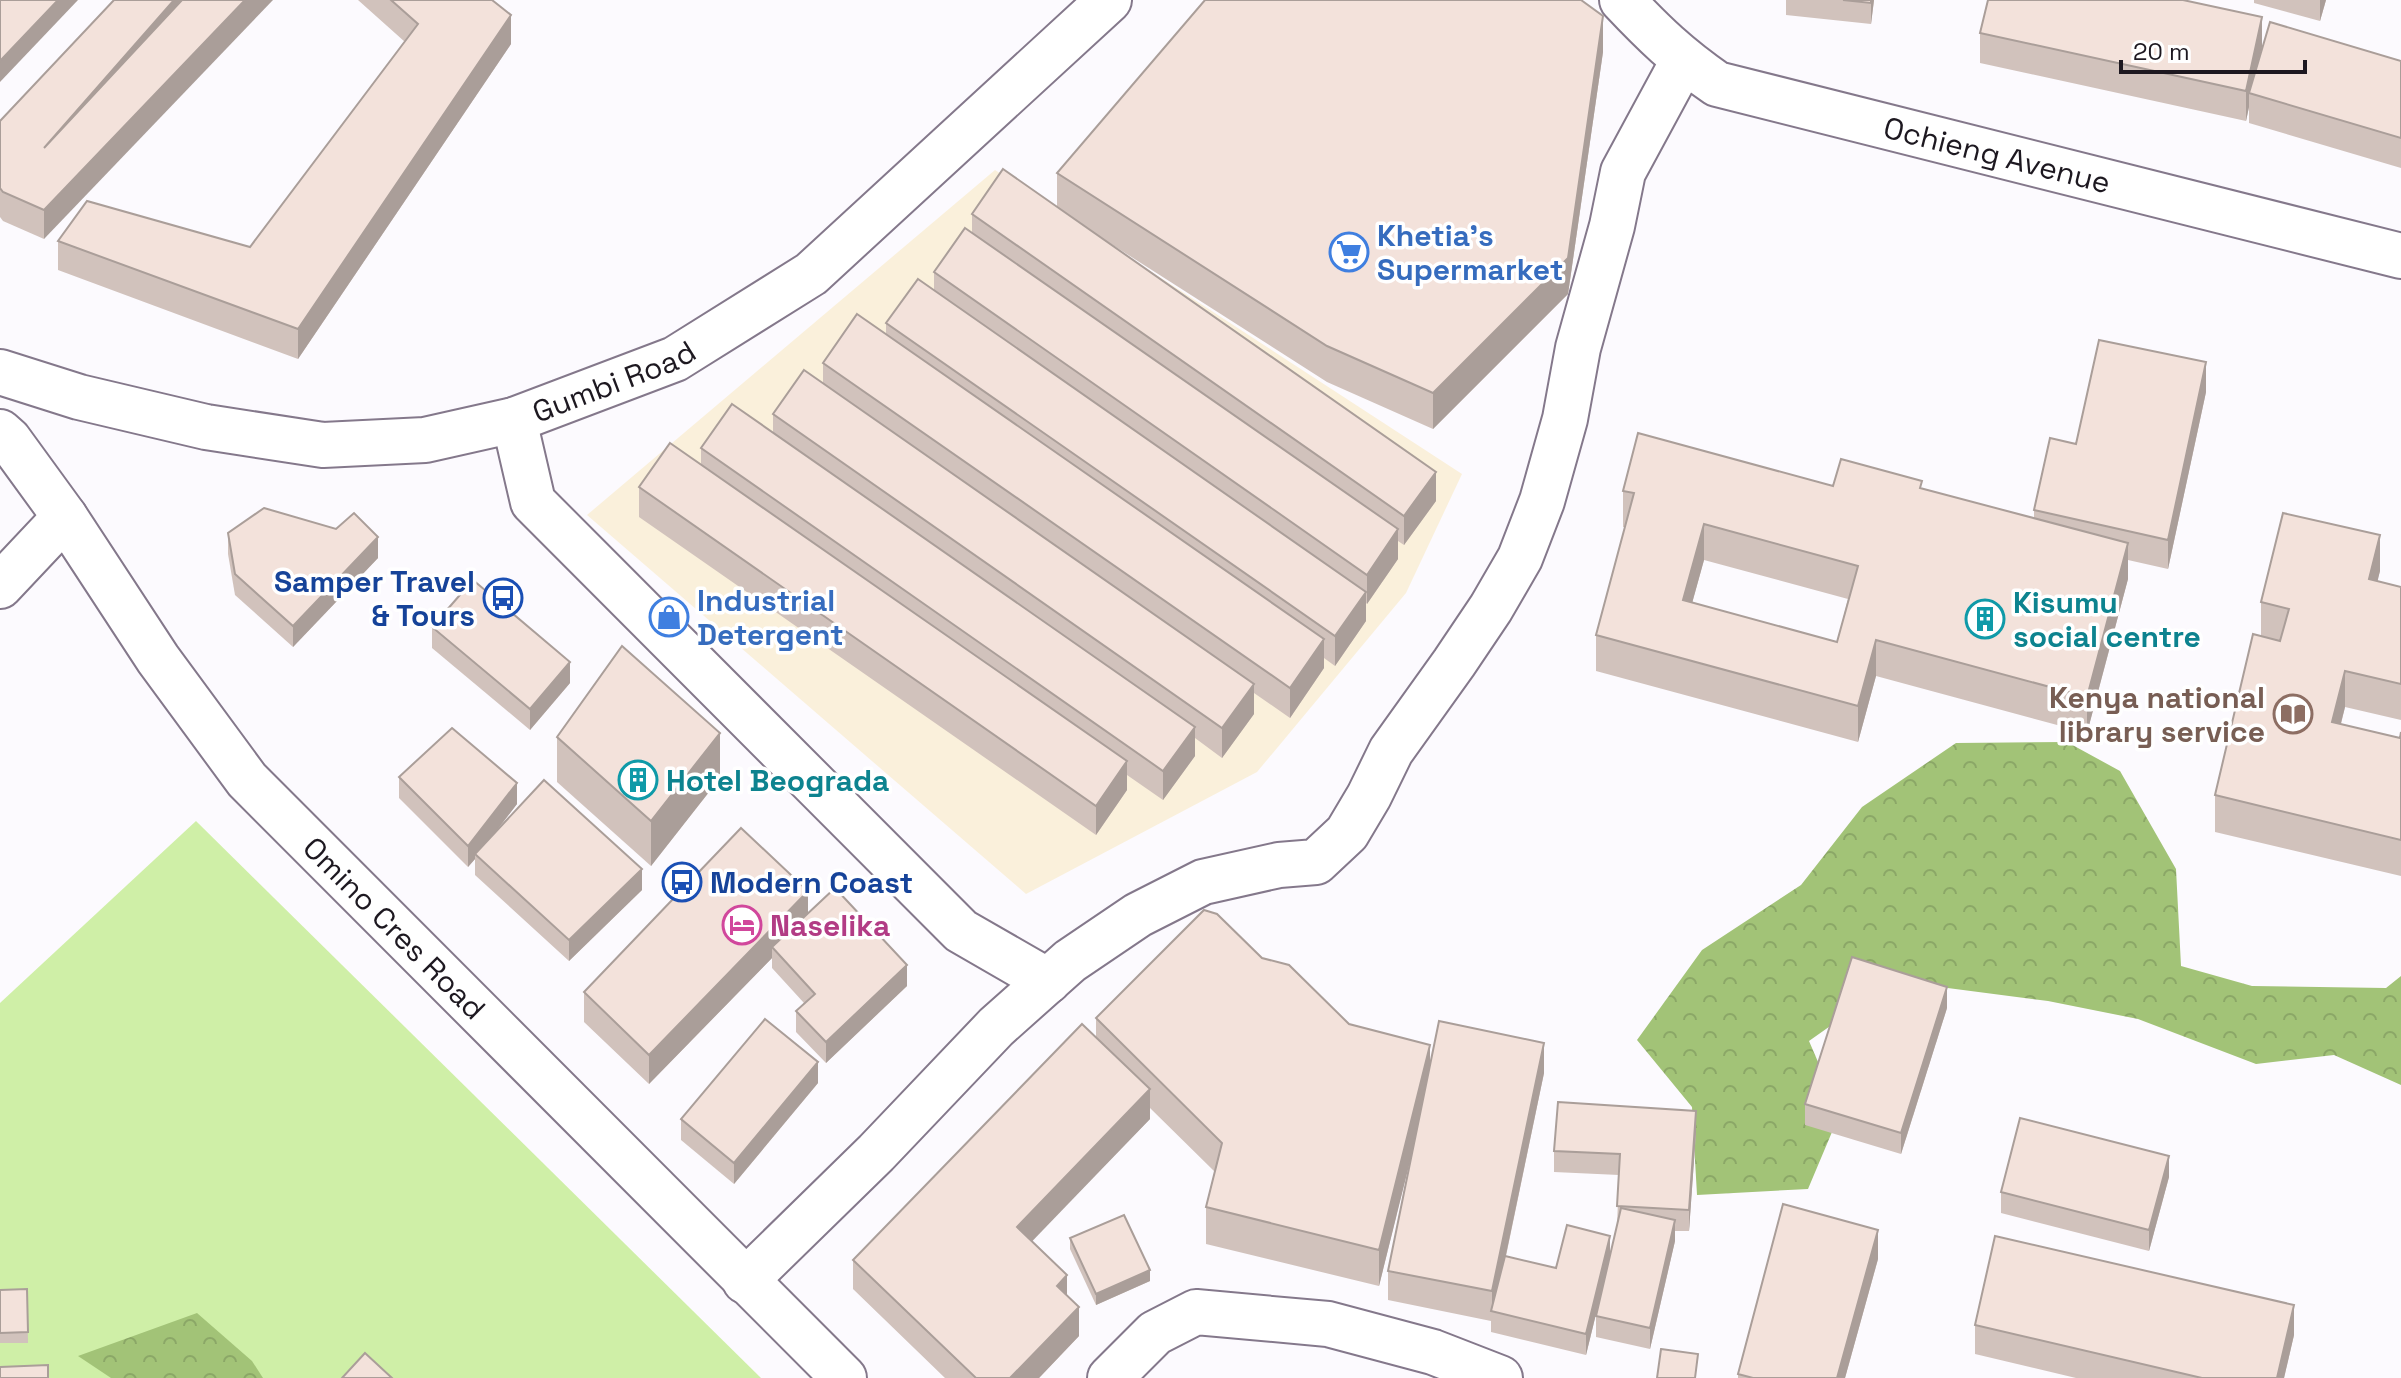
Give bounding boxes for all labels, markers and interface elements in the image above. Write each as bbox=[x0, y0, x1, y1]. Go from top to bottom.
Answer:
scale bar bbox=[2121, 24, 2305, 74]
text: 20 m bbox=[2133, 36, 2190, 67]
street label: Ochieng Avenue bbox=[1880, 107, 2115, 202]
place label: Khetia's Supermarket bbox=[1377, 216, 1563, 289]
supermarket icon: Khetia's Supermarket bbox=[1328, 231, 1370, 273]
street label: Gumbi Road bbox=[527, 331, 703, 431]
place label: Samper Travel & Tours bbox=[274, 562, 475, 635]
bus stop icon: Samper Travel & Tours bbox=[482, 577, 524, 619]
place label: Industrial Detergent bbox=[697, 581, 844, 654]
place label: Kisumu social centre bbox=[2013, 583, 2201, 656]
shop icon: Industrial Detergent bbox=[648, 596, 690, 638]
building icon: Kisumu social centre bbox=[1964, 598, 2006, 640]
place label: Kenya national library service bbox=[2049, 678, 2265, 751]
library icon: Kenya national library service bbox=[2272, 693, 2314, 735]
building icon: Hotel Beograda bbox=[617, 759, 659, 801]
place label: Hotel Beograda bbox=[666, 761, 889, 800]
street label: Omino Cres Road bbox=[295, 828, 494, 1027]
bus stop icon: Modern Coast bbox=[661, 861, 703, 903]
place label: Modern Coast bbox=[710, 863, 913, 902]
hotel icon: Naselika bbox=[721, 904, 763, 946]
place label: Naselika bbox=[770, 906, 890, 945]

